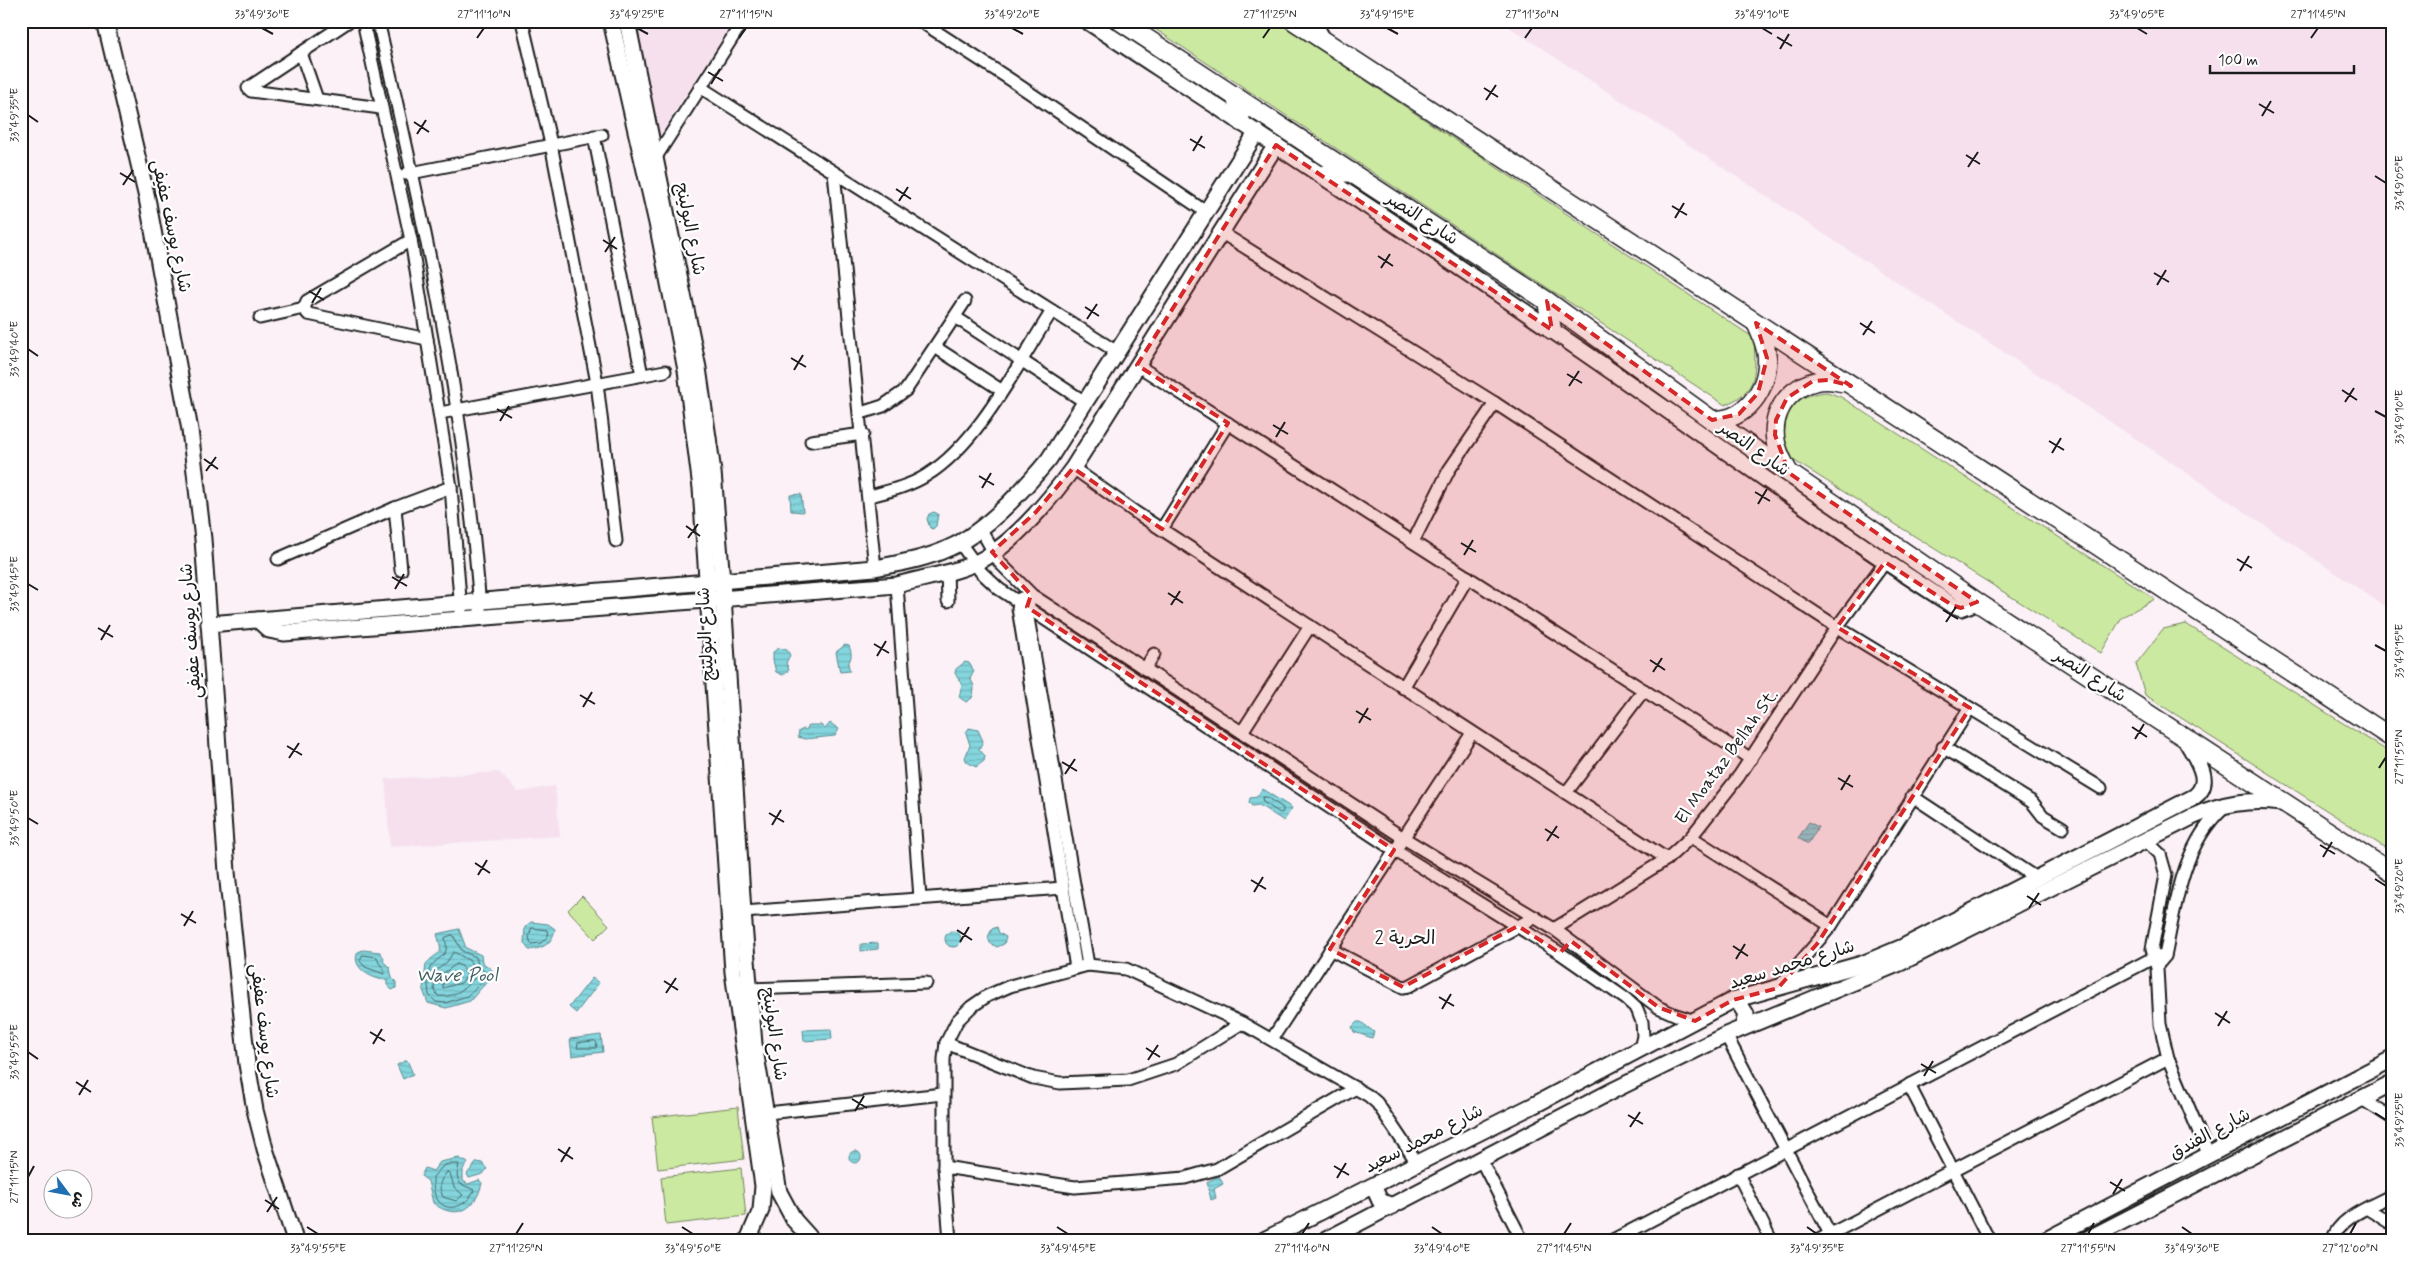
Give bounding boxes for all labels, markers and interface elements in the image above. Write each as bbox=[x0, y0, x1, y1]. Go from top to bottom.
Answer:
text: 33°49'30"E bbox=[235, 7, 289, 23]
text: 27°11'10"N bbox=[457, 7, 511, 23]
text: 33°49'25"E bbox=[610, 7, 664, 23]
text: 27°11'15"N bbox=[719, 7, 773, 23]
text: 33°49'20"E bbox=[984, 7, 1040, 23]
text: 27°11'25"N bbox=[1243, 7, 1297, 23]
text: 33°49'15"E bbox=[1360, 7, 1414, 23]
text: 27°11'30"N bbox=[1505, 7, 1559, 23]
text: 33°49'10"E bbox=[1735, 7, 1789, 23]
text: 33°49'05"E bbox=[2109, 7, 2165, 23]
text: 27°11'45"N bbox=[2291, 7, 2345, 23]
scale bar bbox=[2210, 42, 2354, 74]
text: 100 m bbox=[2218, 51, 2258, 71]
text: 33°49'35"E bbox=[7, 88, 23, 142]
text: 33°49'05"E bbox=[2392, 155, 2408, 211]
street label: شارع يوسف عفيفى bbox=[145, 157, 197, 295]
street label: شارع البولينج bbox=[669, 181, 711, 277]
street label: شارع النصر bbox=[1380, 186, 1463, 251]
text: 33°49'40"E bbox=[7, 321, 23, 377]
text: 33°49'10"E bbox=[2392, 390, 2408, 444]
street label: شارع النصر bbox=[1712, 415, 1794, 482]
text: 33°49'45"E bbox=[7, 556, 23, 612]
street label: شارع يوسف عفيفى bbox=[174, 562, 208, 700]
street label: شارع البولينج bbox=[692, 586, 720, 682]
text: 33°49'15"E bbox=[2392, 624, 2408, 678]
street label: شارع النصر bbox=[2048, 643, 2131, 708]
street label: El Moataz Bellah St. bbox=[1670, 684, 1784, 830]
text: 27°11'55"N bbox=[2392, 729, 2408, 785]
text: 33°49'50"E bbox=[7, 790, 23, 846]
text: 33°49'20"E bbox=[2392, 858, 2408, 914]
district label: الحرية 2 bbox=[1375, 926, 1435, 951]
street label: شارع محمد سعيد bbox=[1726, 934, 1858, 996]
street label: شارع يوسف عفيفى bbox=[244, 962, 284, 1100]
water label: Wave Pool bbox=[416, 963, 499, 988]
street label: شارع البولينج bbox=[756, 986, 792, 1082]
text: 33°49'55"E bbox=[7, 1024, 23, 1080]
text: 33°49'25"E bbox=[2392, 1093, 2408, 1147]
street label: شارع محمد سعيد bbox=[1361, 1099, 1487, 1179]
street label: شارع الفندق bbox=[2165, 1103, 2255, 1165]
text: 27°11'15"N bbox=[7, 1150, 23, 1204]
north arrow bbox=[42, 1168, 92, 1218]
text: ش bbox=[66, 1189, 90, 1212]
text: 33°49'55"E bbox=[290, 1241, 346, 1257]
text: 27°11'25"N bbox=[489, 1241, 543, 1257]
text: 33°49'50"E bbox=[665, 1241, 721, 1257]
text: 33°49'45"E bbox=[1040, 1241, 1096, 1257]
text: 27°11'40"N bbox=[1274, 1241, 1330, 1257]
text: 33°49'40"E bbox=[1414, 1241, 1470, 1257]
text: 27°11'45"N bbox=[1537, 1241, 1591, 1257]
text: 33°49'35"E bbox=[1790, 1241, 1844, 1257]
text: 27°11'55"N bbox=[2061, 1241, 2116, 1257]
text: 33°49'30"E bbox=[2165, 1241, 2219, 1257]
text: 27°12'00"N bbox=[2322, 1241, 2378, 1257]

